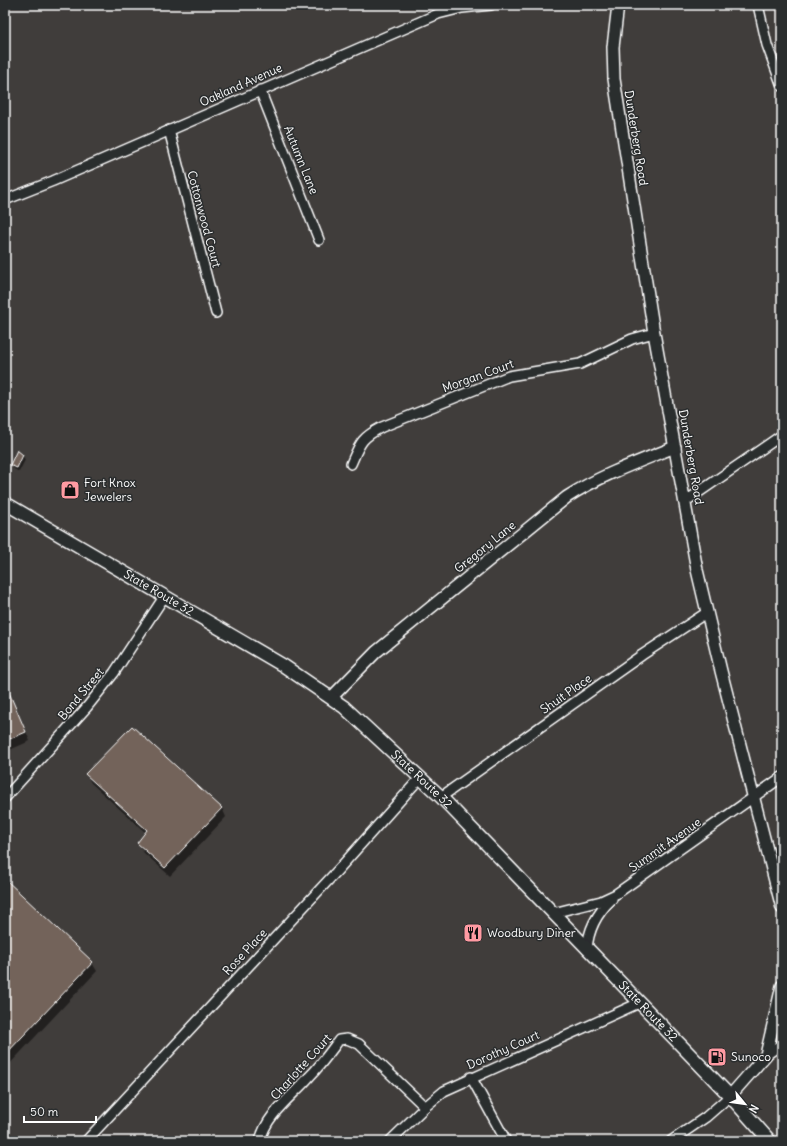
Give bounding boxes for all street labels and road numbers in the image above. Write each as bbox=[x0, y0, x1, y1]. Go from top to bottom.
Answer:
street label: Oakland Avenue bbox=[197, 60, 284, 109]
street label: Dunderberg Road bbox=[622, 89, 651, 187]
street label: Autumn Lane bbox=[281, 123, 322, 196]
street label: Cottonwood Court bbox=[184, 169, 225, 269]
street label: Morgan Court bbox=[440, 356, 516, 395]
street label: Dunderberg Road bbox=[676, 408, 707, 506]
street label: Gregory Lane bbox=[451, 517, 518, 576]
street label: State Route 32 bbox=[121, 566, 197, 619]
street label: Bond Street bbox=[54, 665, 107, 723]
street label: Shuit Place bbox=[537, 670, 594, 717]
street label: State Route 32 bbox=[388, 747, 456, 812]
street label: Summit Avenue bbox=[626, 814, 704, 875]
street label: Rose Place bbox=[219, 925, 270, 978]
street label: State Route 32 bbox=[616, 977, 681, 1045]
street label: Dorothy Court bbox=[464, 1027, 541, 1072]
street label: Charlotte Court bbox=[267, 1031, 334, 1103]

